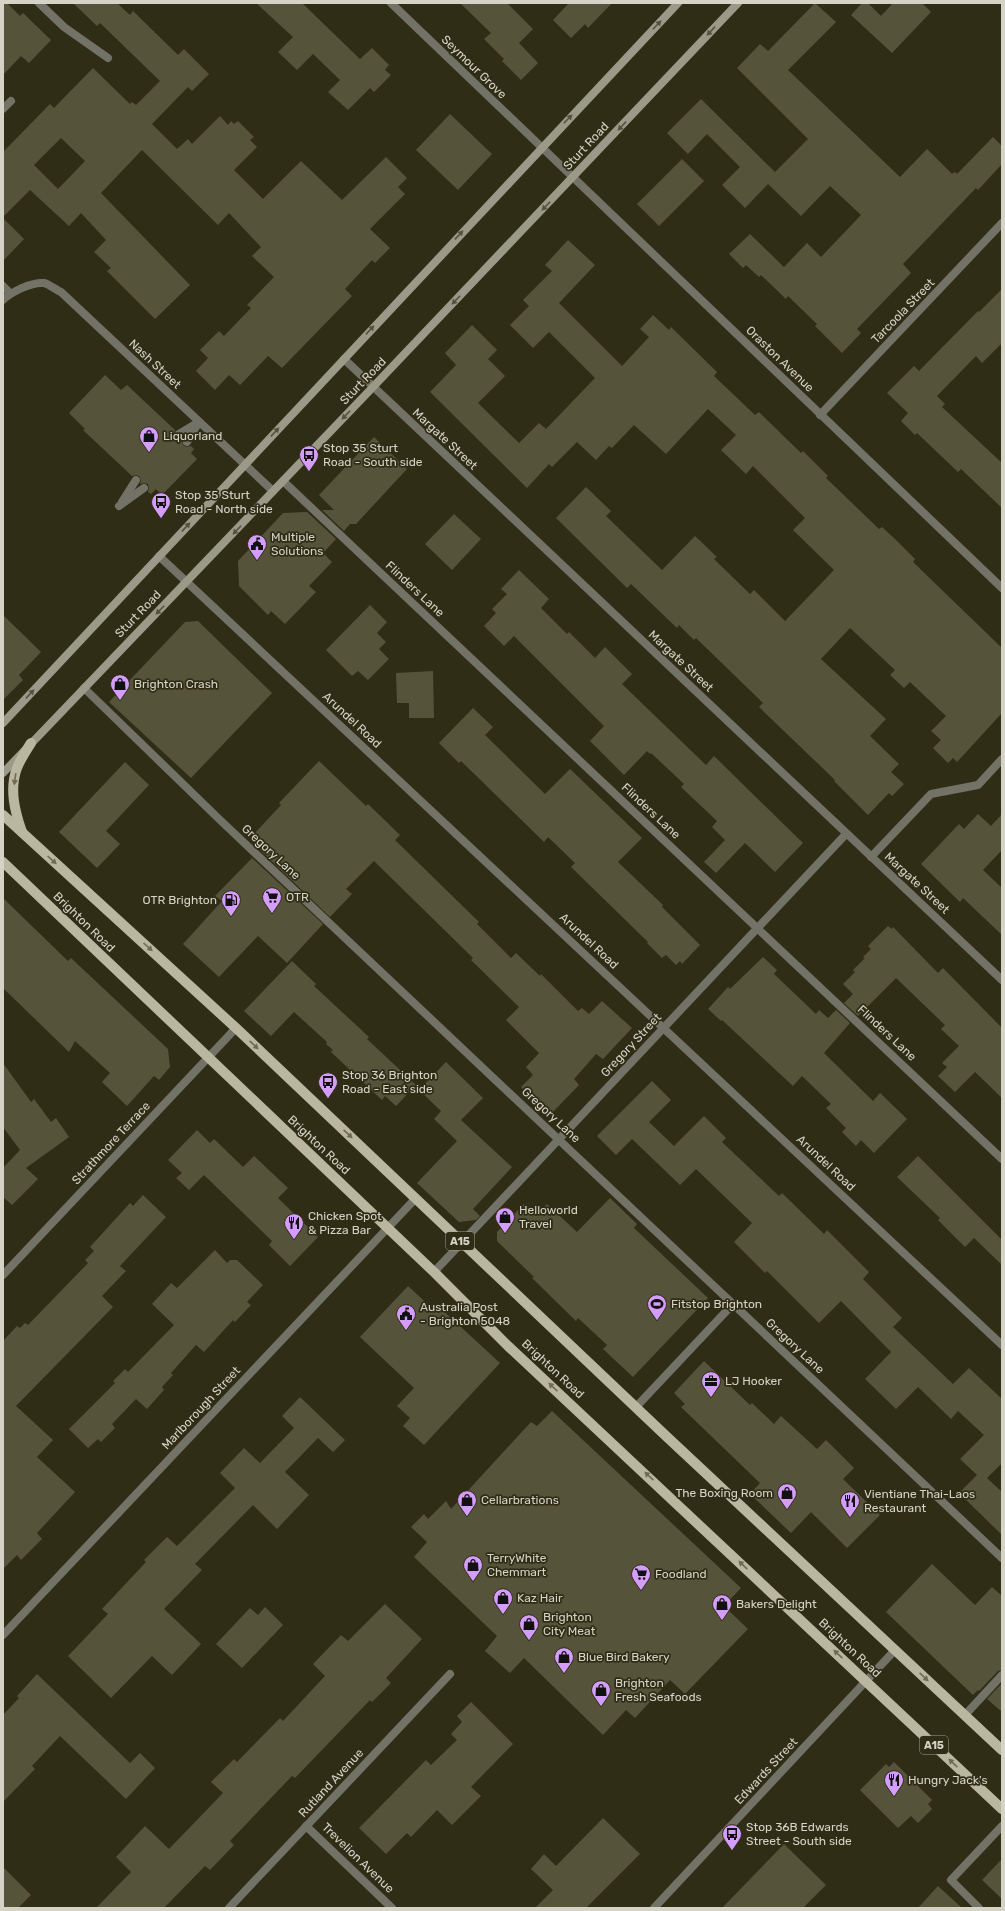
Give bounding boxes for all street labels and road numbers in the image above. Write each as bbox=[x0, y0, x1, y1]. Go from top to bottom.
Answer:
street label: Seymour Grove bbox=[439, 32, 510, 102]
street label: Sturt Road bbox=[560, 119, 612, 173]
street label: Tarcoola Street bbox=[869, 276, 938, 346]
street label: Oraston Avenue bbox=[743, 323, 817, 395]
street label: Nash Street bbox=[126, 336, 184, 392]
street label: Sturt Road bbox=[337, 355, 389, 407]
street label: Margate Street bbox=[410, 405, 480, 473]
street label: Flinders Lane bbox=[383, 558, 447, 620]
street label: Sturt Road bbox=[112, 588, 164, 640]
street label: Margate Street bbox=[646, 627, 716, 695]
street label: Arundel Road bbox=[320, 689, 384, 751]
street label: Flinders Lane bbox=[619, 780, 683, 842]
street label: Gregory Lane bbox=[239, 821, 303, 883]
street label: Margate Street bbox=[882, 849, 952, 917]
street label: Brighton Road bbox=[50, 889, 118, 955]
street label: Arundel Road bbox=[557, 910, 621, 972]
street label: Flinders Lane bbox=[855, 1002, 919, 1064]
street label: Gregory Street bbox=[598, 1010, 664, 1080]
street label: Gregory Lane bbox=[519, 1084, 583, 1146]
street label: Strathmore Terrace bbox=[69, 1099, 153, 1187]
street label: Brighton Road bbox=[285, 1113, 353, 1177]
street label: Arundel Road bbox=[794, 1132, 858, 1194]
road number: A15 bbox=[446, 1232, 474, 1250]
street label: Gregory Lane bbox=[763, 1315, 827, 1377]
street label: Brighton Road bbox=[519, 1337, 587, 1401]
street label: Marlborough Street bbox=[159, 1363, 243, 1452]
street label: Brighton Road bbox=[816, 1616, 884, 1680]
street label: Edwards Street bbox=[732, 1735, 801, 1807]
road number: A15 bbox=[920, 1736, 948, 1754]
street label: Rutland Avenue bbox=[296, 1746, 366, 1820]
street label: Trevelion Avenue bbox=[319, 1820, 397, 1896]

